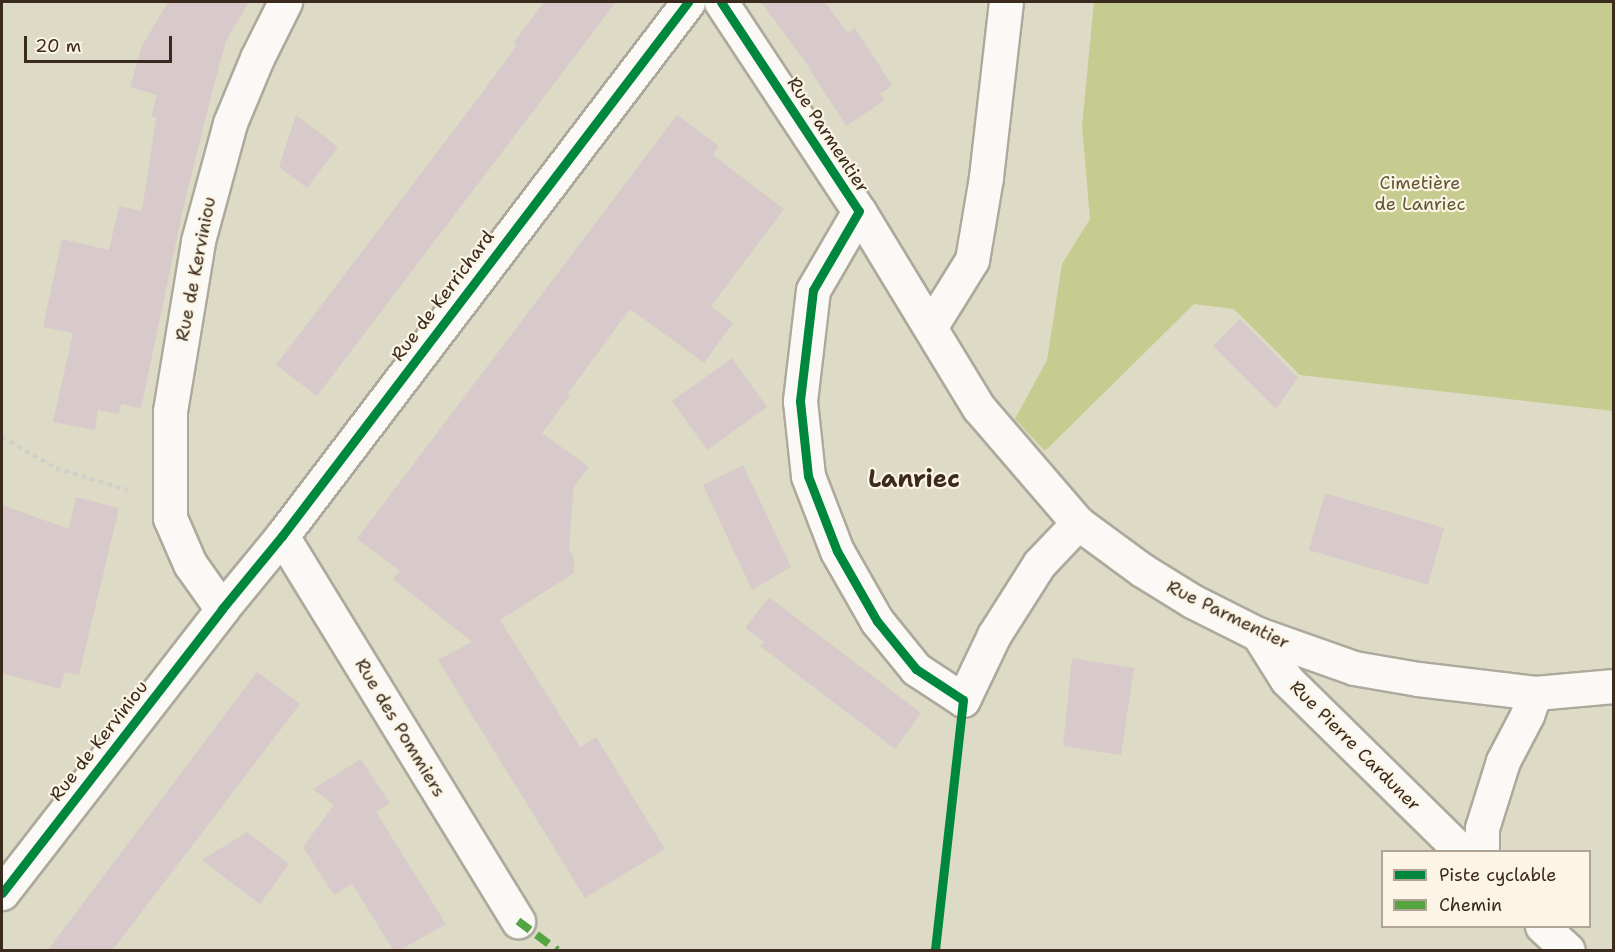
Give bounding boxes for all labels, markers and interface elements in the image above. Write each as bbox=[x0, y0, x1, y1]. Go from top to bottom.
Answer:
scale bar bbox=[27, 24, 176, 62]
text: 20 m bbox=[35, 34, 81, 58]
street label: Rue Parmentier bbox=[782, 73, 874, 197]
park label: Cimetière de Lanriec bbox=[1374, 173, 1466, 216]
street label: Rue de Kerviniou bbox=[171, 195, 221, 343]
street label: Rue de Kerrichard bbox=[387, 227, 499, 365]
district label: Lanriec bbox=[868, 466, 960, 494]
street label: Rue Parmentier bbox=[1163, 576, 1293, 654]
street label: Rue des Pommiers bbox=[350, 655, 450, 801]
street label: Rue Pierre Carduner bbox=[1285, 676, 1425, 816]
street label: Rue de Kerviniou bbox=[45, 677, 153, 805]
legend bbox=[1381, 850, 1591, 928]
text: Piste cyclable bbox=[1439, 863, 1556, 887]
text: Chemin bbox=[1439, 893, 1502, 917]

